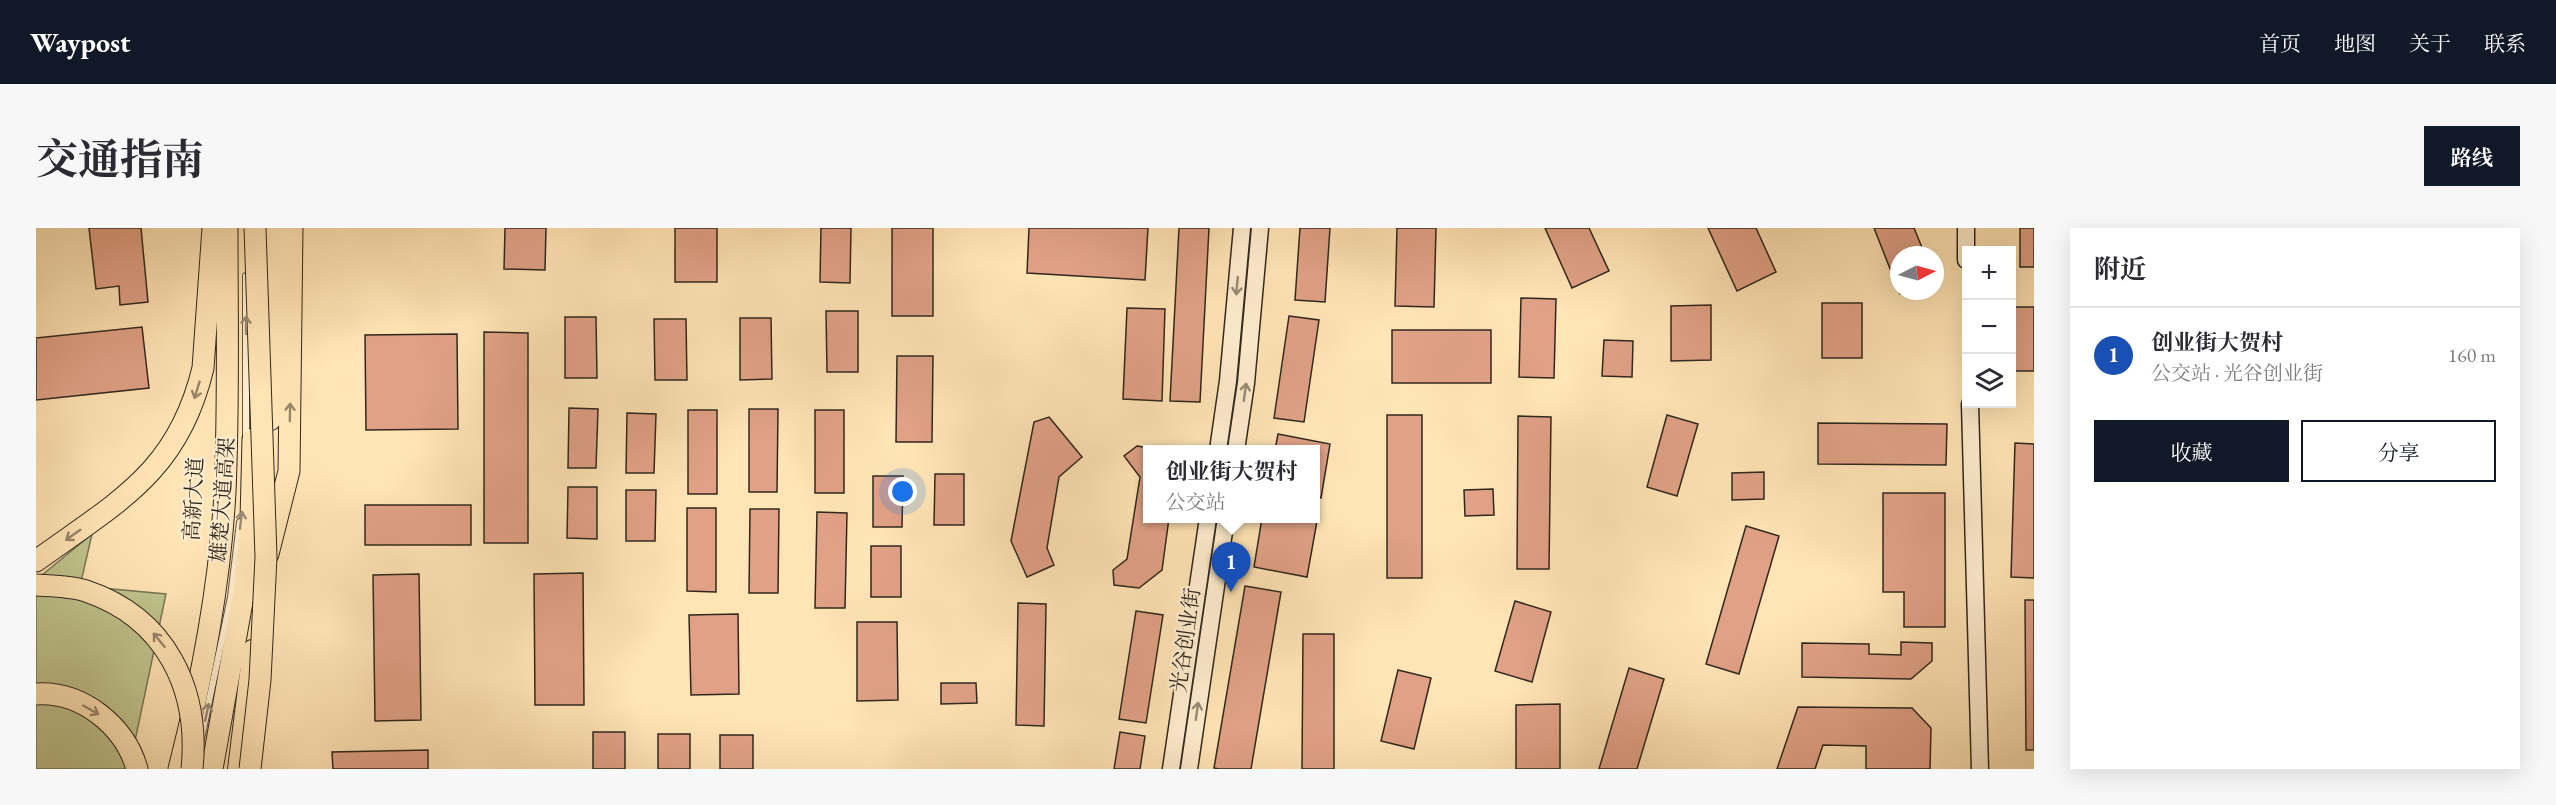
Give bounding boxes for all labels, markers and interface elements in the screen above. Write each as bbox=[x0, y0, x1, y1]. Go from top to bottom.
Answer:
text: Waypost bbox=[30, 24, 131, 60]
text: 首页 bbox=[2259, 30, 2301, 57]
text: 地图 bbox=[2334, 30, 2376, 57]
text: 关于 bbox=[2409, 30, 2451, 57]
text: 联系 bbox=[2484, 30, 2526, 57]
button: 路线 bbox=[2424, 126, 2520, 186]
text: 交通指南 bbox=[36, 132, 204, 187]
north arrow bbox=[1890, 246, 1944, 300]
map controls bbox=[1962, 246, 2016, 408]
button: + bbox=[1962, 246, 2016, 300]
text: 附近 bbox=[2094, 252, 2146, 286]
one-way arrow bbox=[1231, 276, 1242, 296]
button: − bbox=[1962, 300, 2016, 354]
one-way arrow bbox=[240, 316, 252, 336]
text: 创业街大贺村 bbox=[2151, 328, 2283, 357]
text: 1 bbox=[2108, 342, 2119, 368]
text: 160 m bbox=[2448, 342, 2496, 368]
button: layers bbox=[1962, 354, 2016, 408]
text: 公交站 · 光谷创业街 bbox=[2151, 360, 2323, 386]
one-way arrow bbox=[191, 380, 202, 399]
one-way arrow bbox=[1239, 382, 1250, 402]
one-way arrow bbox=[284, 403, 296, 423]
button: 收藏 bbox=[2094, 420, 2289, 482]
button: 分享 bbox=[2301, 420, 2496, 482]
street label: 雄楚大道高架 bbox=[204, 436, 240, 564]
popup bbox=[1143, 445, 1320, 523]
street label: 高新大道 bbox=[177, 456, 209, 542]
text: 创业街大贺村 bbox=[1165, 457, 1298, 486]
your location bbox=[888, 477, 917, 506]
text: 公交站 bbox=[1165, 489, 1225, 515]
one-way arrow bbox=[235, 511, 246, 530]
one-way arrow bbox=[65, 529, 81, 541]
pin: 1 bbox=[1212, 542, 1250, 592]
street label: 光谷创业街 bbox=[1164, 586, 1206, 694]
one-way arrow bbox=[152, 632, 165, 648]
one-way arrow bbox=[1192, 702, 1203, 722]
one-way arrow bbox=[202, 703, 213, 722]
one-way arrow bbox=[82, 704, 99, 716]

